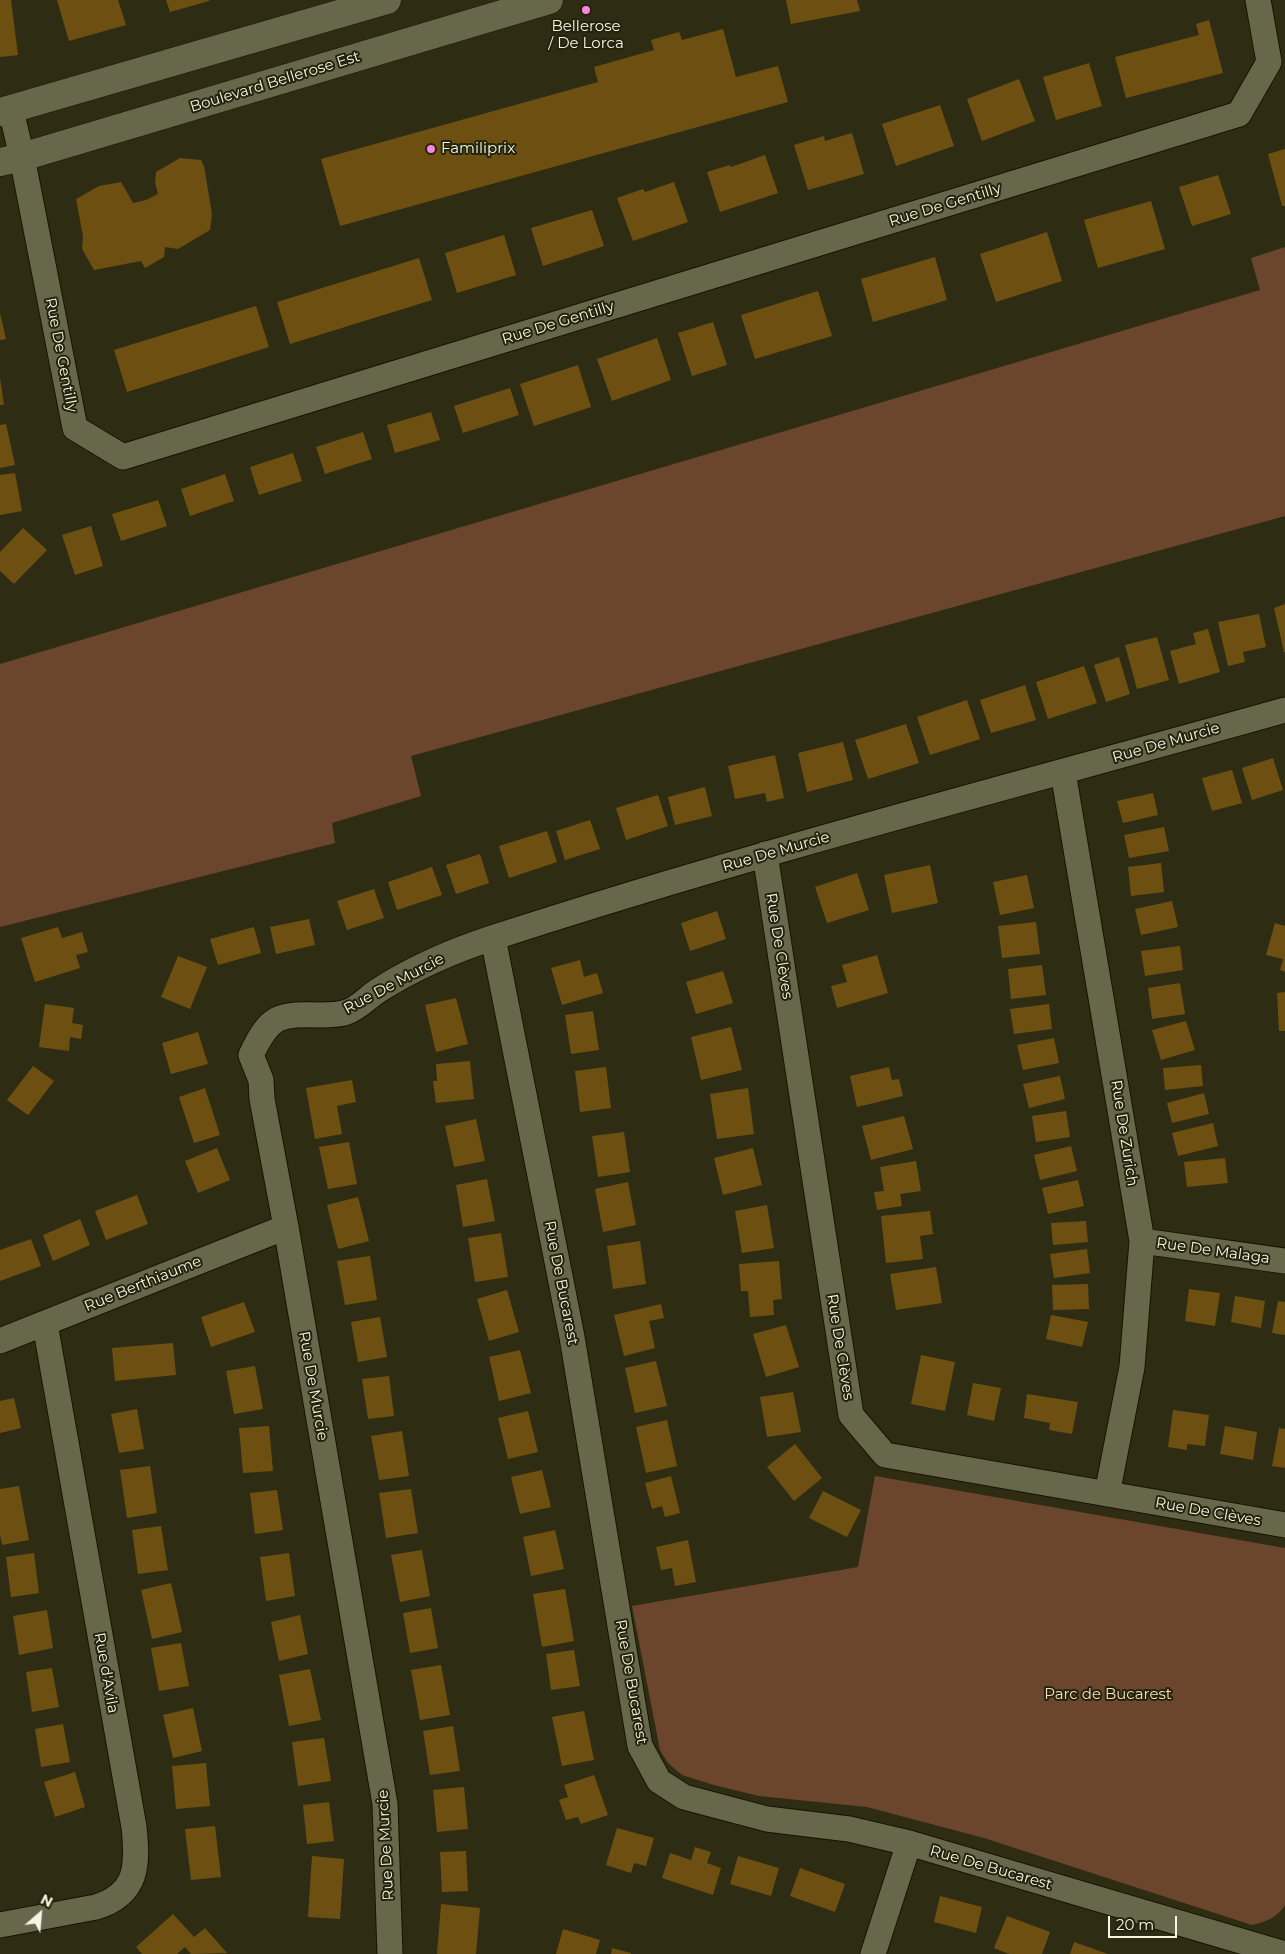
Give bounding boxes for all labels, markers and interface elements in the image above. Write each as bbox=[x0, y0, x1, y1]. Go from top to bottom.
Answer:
marker: Bellerose / De Lorca bbox=[580, 4, 592, 16]
place label: Bellerose / De Lorca bbox=[548, 18, 624, 53]
street label: Boulevard Bellerose Est bbox=[188, 48, 362, 116]
place label: Familiprix bbox=[441, 140, 515, 158]
marker: Familiprix bbox=[425, 143, 437, 155]
street label: Rue De Gentilly bbox=[887, 179, 1003, 231]
street label: Rue De Gentilly bbox=[41, 296, 81, 414]
street label: Rue De Gentilly bbox=[500, 297, 616, 349]
street label: Rue De Murcie bbox=[1110, 719, 1222, 767]
street label: Rue De Murcie bbox=[720, 828, 832, 876]
street label: Rue De Clèves bbox=[762, 892, 796, 1000]
street label: Rue De Murcie bbox=[341, 950, 447, 1018]
street label: Rue De Zurich bbox=[1107, 1079, 1141, 1187]
street label: Rue De Bucarest bbox=[540, 1219, 582, 1347]
street label: Rue De Malaga bbox=[1155, 1234, 1271, 1268]
street label: Rue Berthiaume bbox=[82, 1252, 204, 1316]
street label: Rue De Clèves bbox=[823, 1293, 857, 1401]
street label: Rue De Murcie bbox=[295, 1330, 331, 1442]
street label: Rue De Clèves bbox=[1154, 1494, 1262, 1530]
street label: Rue De Bucarest bbox=[611, 1618, 651, 1746]
street label: Rue d'Avila bbox=[90, 1631, 122, 1715]
park label: Parc de Bucarest bbox=[1044, 1686, 1172, 1704]
street label: Rue De Murcie bbox=[374, 1789, 398, 1901]
street label: Rue De Bucarest bbox=[928, 1842, 1054, 1894]
north arrow bbox=[15, 1889, 65, 1939]
text: N bbox=[38, 1890, 56, 1911]
scale bar bbox=[1110, 1906, 1179, 1938]
text: 20 m bbox=[1116, 1915, 1154, 1934]

